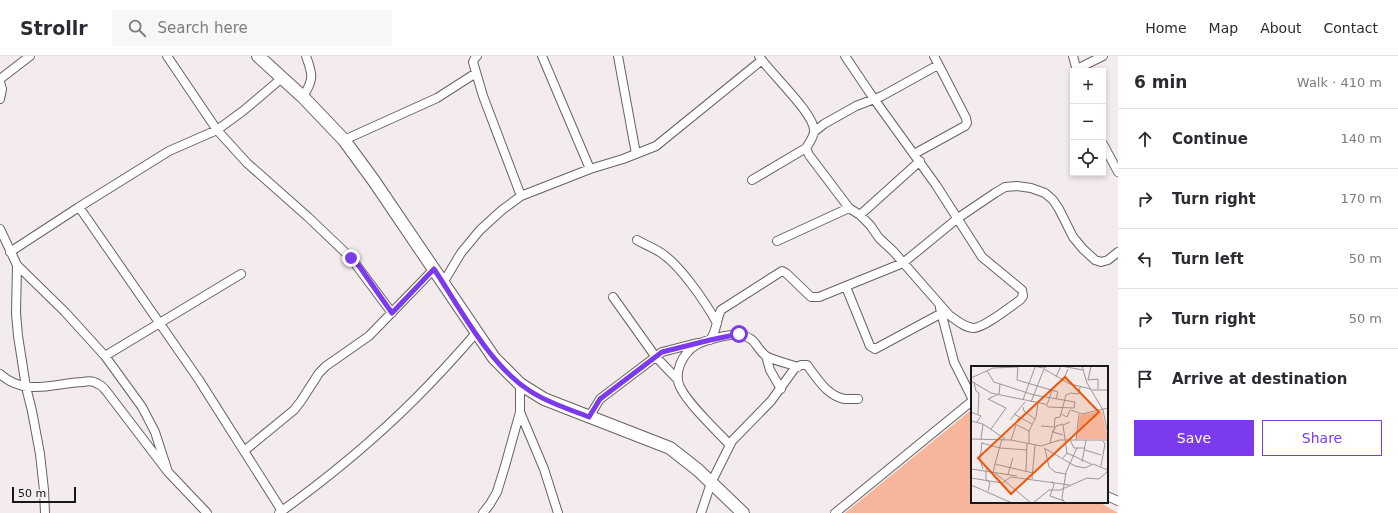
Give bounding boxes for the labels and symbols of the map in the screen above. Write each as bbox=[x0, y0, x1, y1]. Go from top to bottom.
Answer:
route end bbox=[342, 249, 360, 267]
route start bbox=[730, 325, 748, 343]
inset map bbox=[971, 366, 1108, 503]
scale bar bbox=[12, 485, 76, 504]

